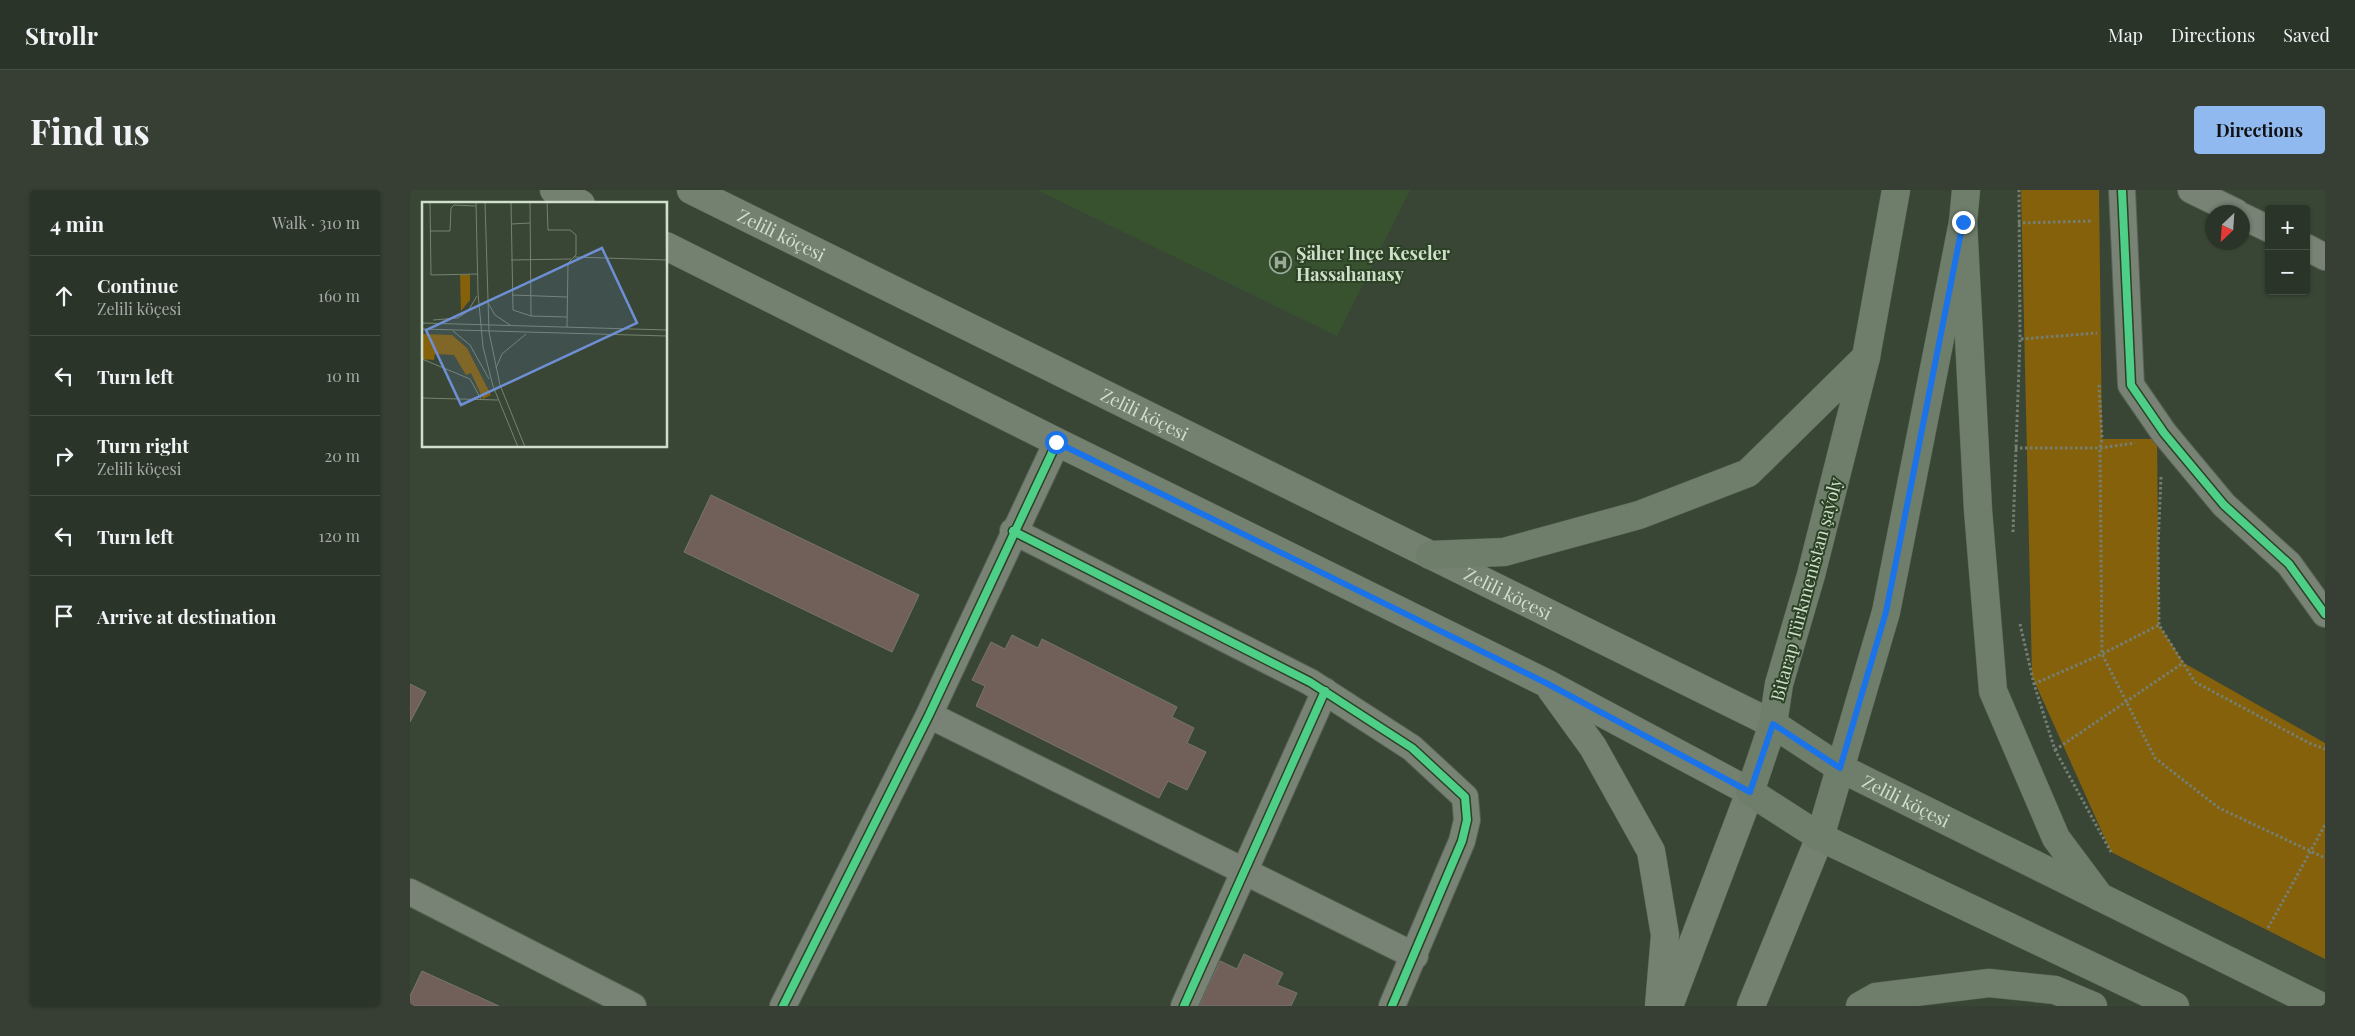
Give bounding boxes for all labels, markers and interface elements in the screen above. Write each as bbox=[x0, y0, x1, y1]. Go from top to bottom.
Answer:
text: Strollr bbox=[25, 19, 98, 51]
text: Map bbox=[2108, 23, 2143, 47]
text: Directions bbox=[2171, 23, 2255, 47]
text: Saved bbox=[2283, 23, 2330, 47]
button: Directions bbox=[2194, 106, 2325, 154]
text: Find us bbox=[30, 107, 150, 154]
inset map bbox=[422, 202, 668, 448]
street label: Zelili köçesi bbox=[734, 203, 829, 266]
north arrow bbox=[2205, 205, 2250, 250]
map controls bbox=[2265, 205, 2310, 295]
button: + bbox=[2265, 205, 2310, 250]
text: 4 min bbox=[50, 209, 104, 237]
route end bbox=[1952, 211, 1975, 234]
text: Walk · 310 m bbox=[272, 212, 360, 233]
place label: Şäher Inçe Keseler Hassahanasy bbox=[1296, 241, 1450, 286]
button: − bbox=[2265, 250, 2310, 295]
hospital icon: Şäher Inçe Keseler Hassahanasy bbox=[1268, 251, 1292, 275]
text: Continue bbox=[97, 272, 178, 298]
icon: ahead bbox=[50, 282, 78, 310]
text: 160 m bbox=[318, 285, 360, 306]
text: Zelili köçesi bbox=[97, 298, 181, 319]
icon: left bbox=[50, 362, 78, 390]
text: Turn left bbox=[97, 363, 174, 389]
text: 10 m bbox=[326, 365, 360, 386]
street label: Zelili köçesi bbox=[1097, 382, 1193, 446]
route start bbox=[1045, 431, 1068, 454]
text: Turn right bbox=[97, 432, 189, 458]
icon: right bbox=[50, 442, 78, 470]
text: 20 m bbox=[325, 445, 360, 466]
text: Zelili köçesi bbox=[97, 458, 181, 479]
street label: Bitarap Türkmenistan şaýoly bbox=[1765, 475, 1847, 703]
icon: left bbox=[50, 522, 78, 550]
text: Turn left bbox=[97, 523, 174, 549]
text: 120 m bbox=[319, 525, 360, 546]
street label: Zelili köçesi bbox=[1460, 561, 1556, 625]
icon: arrive bbox=[50, 602, 78, 630]
text: Arrive at destination bbox=[97, 603, 277, 629]
street label: Zelili köçesi bbox=[1858, 769, 1954, 833]

